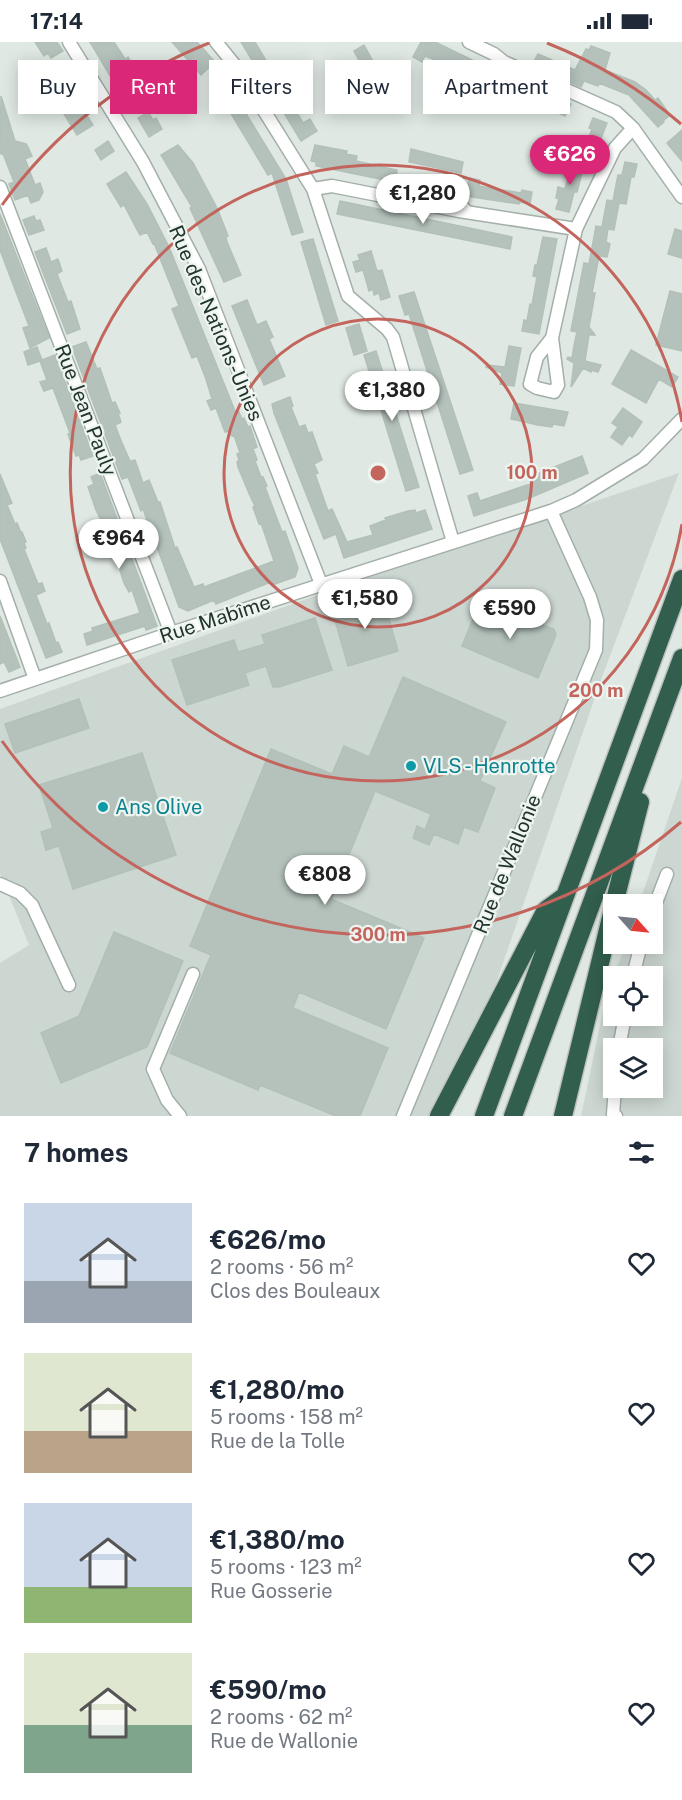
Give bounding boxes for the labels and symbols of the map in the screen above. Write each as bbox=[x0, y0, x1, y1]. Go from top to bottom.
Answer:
pin: €626 bbox=[534, 135, 606, 186]
pin: €1,280 bbox=[374, 174, 472, 225]
street label: Rue des Nations-Unies bbox=[164, 222, 268, 424]
street label: Rue Jean Pauly bbox=[50, 341, 122, 480]
pin: €1,380 bbox=[343, 371, 441, 422]
text: 100 m bbox=[506, 462, 558, 483]
centre of rings bbox=[368, 463, 388, 483]
pin: €964 bbox=[83, 519, 155, 570]
pin: €1,580 bbox=[316, 579, 414, 630]
pin: €590 bbox=[474, 589, 546, 640]
street label: Rue Mabîme bbox=[156, 590, 274, 648]
text: 200 m bbox=[569, 680, 623, 701]
place label: VLS - Henrotte bbox=[423, 754, 556, 778]
marker: VLS - Henrotte bbox=[404, 759, 418, 773]
street label: Rue de Wallonie bbox=[468, 791, 546, 937]
place label: Ans Olive bbox=[115, 795, 202, 819]
marker: Ans Olive bbox=[96, 800, 110, 814]
pin: €808 bbox=[289, 855, 361, 906]
north arrow bbox=[603, 894, 663, 954]
text: 300 m bbox=[350, 924, 406, 945]

